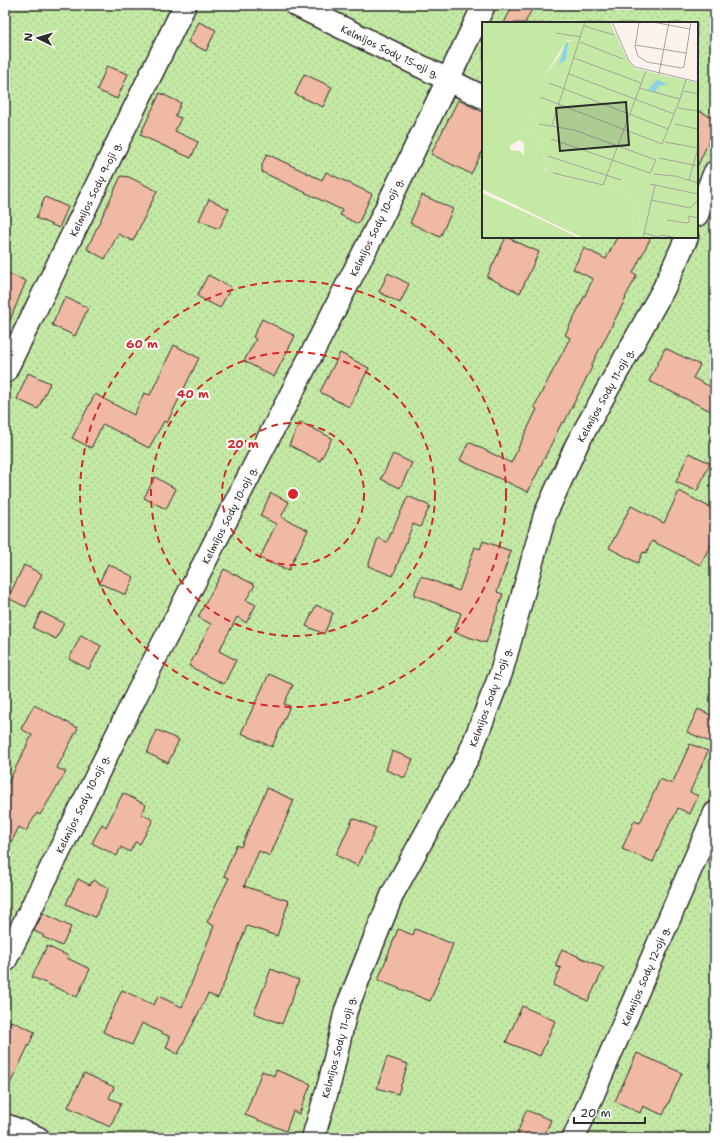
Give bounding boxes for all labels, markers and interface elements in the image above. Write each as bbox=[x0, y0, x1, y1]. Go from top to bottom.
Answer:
north arrow bbox=[18, 18, 58, 58]
street label: Kelmijos Sodų 15-oji g. bbox=[339, 22, 441, 81]
inset map bbox=[482, 22, 698, 238]
text: N bbox=[21, 32, 36, 42]
street label: Kelmijos Sodų 9-oji g. bbox=[67, 139, 124, 239]
street label: Kelmijos Sodų 10-oji g. bbox=[347, 175, 406, 279]
text: 60 m bbox=[126, 336, 158, 352]
street label: Kelmijos Sodų 11-oji g. bbox=[574, 346, 637, 444]
text: 40 m bbox=[177, 386, 209, 402]
text: 20 m bbox=[227, 436, 259, 452]
street label: Kelmijos Sodų 10-oji g. bbox=[199, 464, 260, 566]
centre of rings bbox=[286, 487, 300, 501]
street label: Kelmijos Sodų 11-oji g. bbox=[466, 645, 515, 749]
street label: Kelmijos Sodų 10-oji g. bbox=[53, 752, 112, 856]
street label: Kelmijos Sodų 12-oji g. bbox=[618, 924, 673, 1028]
street label: Kelmijos Sodų 11-oji g. bbox=[319, 994, 358, 1100]
scale bar bbox=[574, 1099, 645, 1125]
text: 20 m bbox=[580, 1105, 611, 1121]

